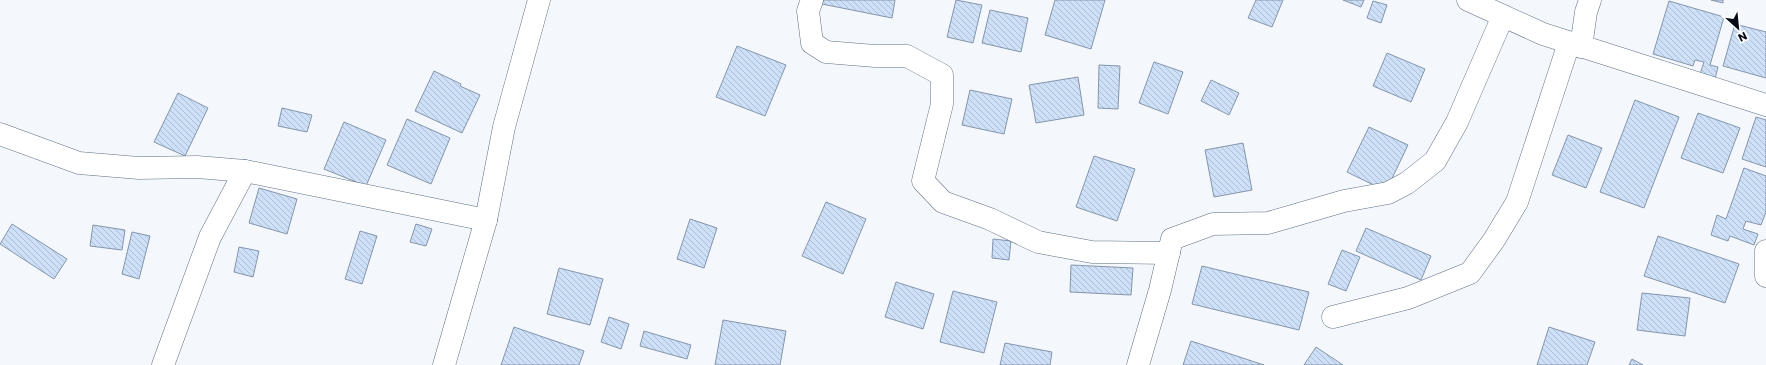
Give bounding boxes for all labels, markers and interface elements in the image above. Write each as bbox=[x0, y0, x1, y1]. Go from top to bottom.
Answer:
north arrow bbox=[1718, 8, 1758, 48]
text: N bbox=[1735, 28, 1750, 46]

